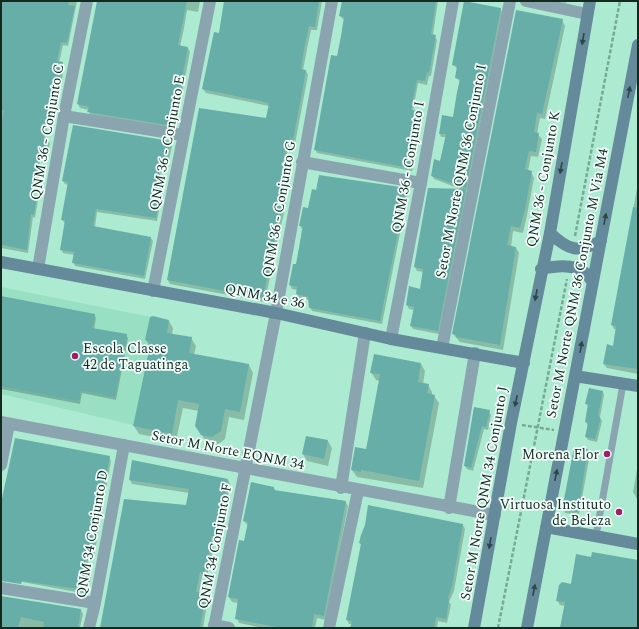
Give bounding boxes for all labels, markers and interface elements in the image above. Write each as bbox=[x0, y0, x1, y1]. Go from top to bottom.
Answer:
one-way arrow bbox=[580, 33, 586, 45]
street label: QNM 36 - Conjunto C bbox=[25, 62, 69, 202]
street label: Setor M Norte QNM 36 Conjunto I bbox=[430, 62, 492, 280]
street label: QNM 36 - Conjunto E bbox=[144, 74, 190, 212]
one-way arrow bbox=[626, 85, 632, 98]
street label: QNM 36 - Conjunto I bbox=[386, 100, 430, 234]
street label: QNM 36 - Conjunto K bbox=[521, 109, 565, 249]
street label: QNM 36 - Conjunto G bbox=[257, 139, 301, 279]
street label: Setor M Norte QNM 36 Conjunto M Via M4 bbox=[541, 146, 613, 420]
one-way arrow bbox=[558, 161, 564, 174]
one-way arrow bbox=[603, 213, 609, 226]
street label: QNM 34 e 36 bbox=[223, 278, 307, 314]
one-way arrow bbox=[533, 289, 539, 301]
place label: Escola Classe 42 de Taguatinga bbox=[83, 338, 189, 375]
one-way arrow bbox=[578, 341, 584, 353]
marker: Escola Classe 42 de Taguatinga bbox=[70, 351, 80, 361]
street label: Setor M Norte QNM 34 Conjunto J bbox=[455, 384, 513, 602]
one-way arrow bbox=[512, 395, 518, 407]
street label: Setor M Norte EQNM 34 bbox=[150, 425, 306, 475]
place label: Morena Flor bbox=[522, 444, 599, 465]
marker: Morena Flor bbox=[602, 449, 612, 459]
street label: QNM 34 Conjunto D bbox=[70, 468, 114, 600]
one-way arrow bbox=[553, 469, 559, 481]
street label: QNM 34 Conjunto F bbox=[193, 481, 237, 611]
place label: Virtuosa Instituto de Beleza bbox=[500, 494, 611, 531]
marker: Virtuosa Instituto de Beleza bbox=[614, 507, 624, 517]
one-way arrow bbox=[487, 536, 493, 549]
one-way arrow bbox=[531, 584, 537, 596]

